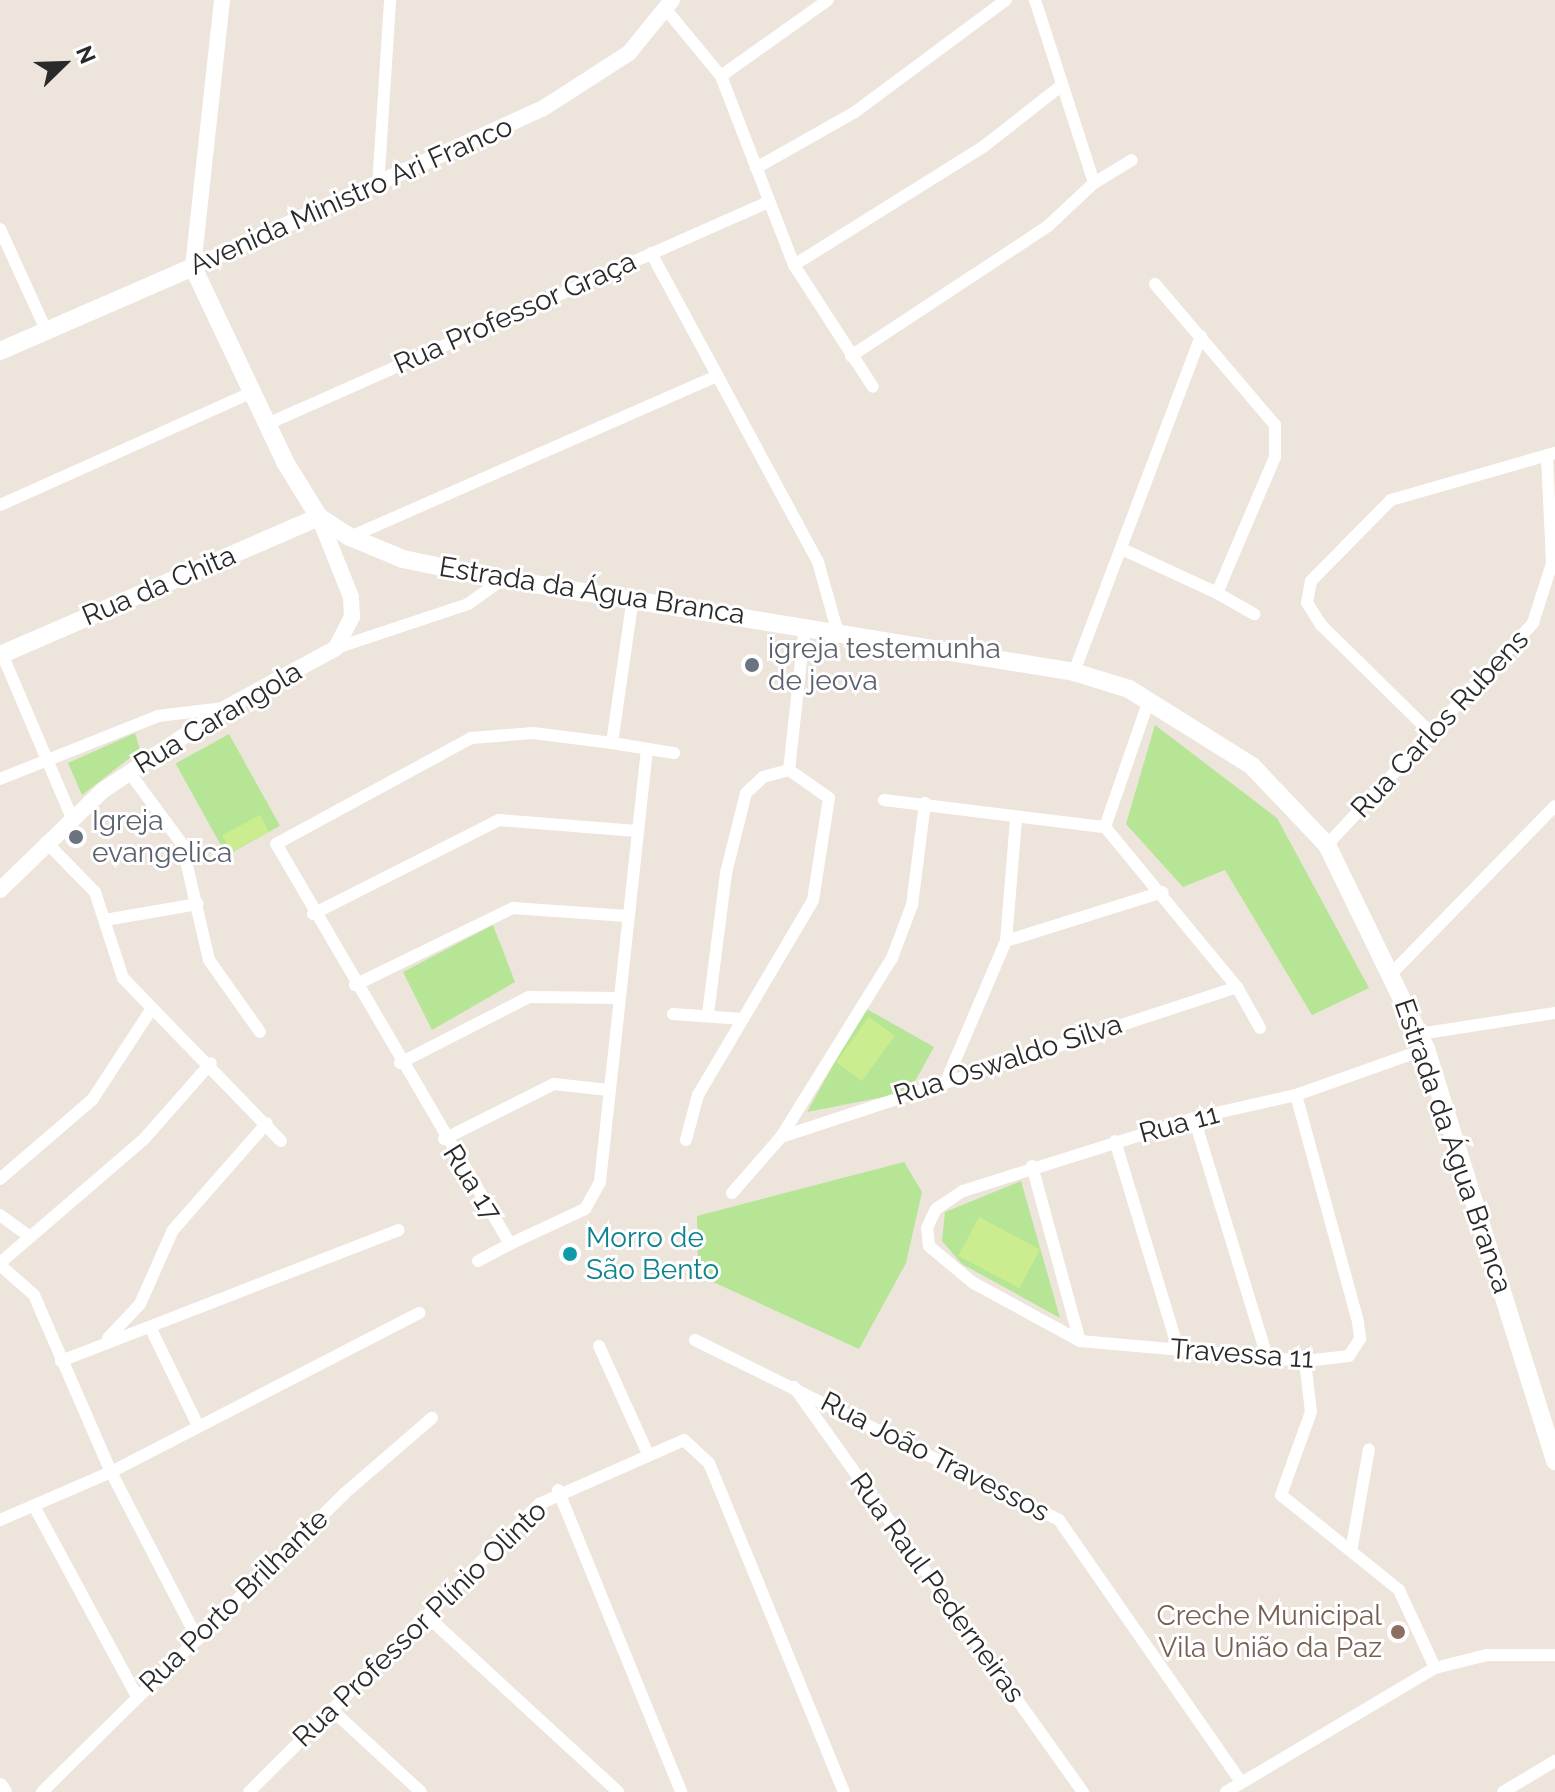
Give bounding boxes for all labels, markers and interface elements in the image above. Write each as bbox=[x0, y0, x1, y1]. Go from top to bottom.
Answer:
north arrow bbox=[24, 24, 104, 104]
text: N bbox=[71, 42, 101, 67]
street label: Avenida Ministro Ari Franco bbox=[184, 109, 518, 283]
street label: Rua Professor Graça bbox=[389, 244, 641, 382]
street label: Rua da Chita bbox=[77, 539, 241, 633]
street label: Estrada da Água Branca bbox=[436, 550, 748, 632]
street label: Rua Carlos Rubens bbox=[1344, 623, 1536, 825]
place label: igreja testemunha de jeova bbox=[768, 632, 1001, 698]
street label: Rua Carangola bbox=[128, 655, 308, 781]
marker: igreja testemunha de jeova bbox=[743, 656, 761, 674]
place label: Igreja evangelica bbox=[92, 804, 232, 870]
marker: Igreja evangelica bbox=[67, 828, 85, 846]
street label: Estrada da Água Branca bbox=[1387, 994, 1519, 1298]
street label: Rua Oswaldo Silva bbox=[890, 1007, 1126, 1113]
street label: Rua 11 bbox=[1135, 1097, 1223, 1151]
street label: Rua 17 bbox=[436, 1139, 508, 1227]
place label: Morro de São Bento bbox=[586, 1221, 719, 1287]
marker: Morro de São Bento bbox=[561, 1245, 579, 1263]
street label: Travessa 11 bbox=[1169, 1332, 1315, 1376]
street label: Rua João Travessos bbox=[815, 1385, 1055, 1529]
street label: Rua Raul Pederneiras bbox=[842, 1466, 1032, 1710]
street label: Rua Professor Plínio Olinto bbox=[286, 1494, 554, 1754]
street label: Rua Porto Brilhante bbox=[133, 1502, 335, 1700]
place label: Creche Municipal Vila União da Paz bbox=[1156, 1599, 1382, 1665]
marker: Creche Municipal Vila União da Paz bbox=[1389, 1623, 1407, 1641]

